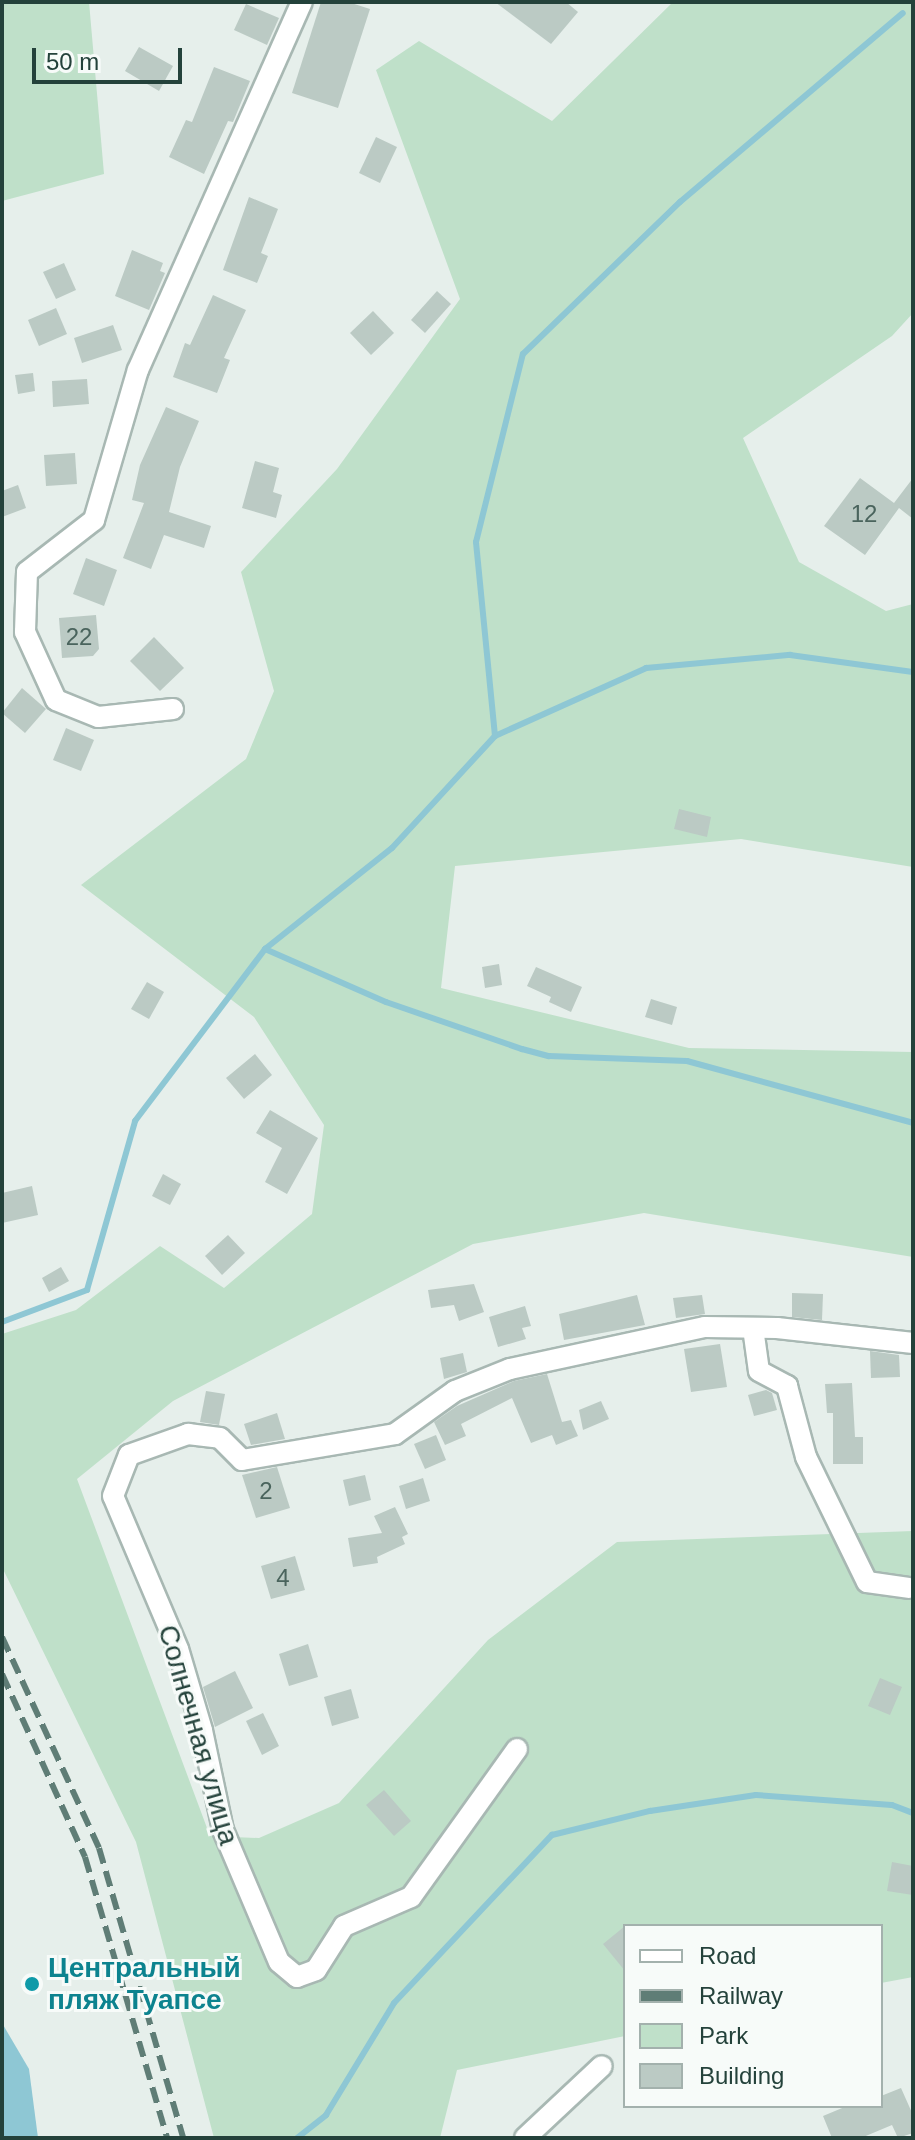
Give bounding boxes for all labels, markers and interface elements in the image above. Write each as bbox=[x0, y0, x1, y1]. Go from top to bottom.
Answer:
scale bar bbox=[36, 32, 186, 82]
text: 50 m bbox=[46, 48, 99, 75]
house number: 12 bbox=[851, 500, 877, 528]
house number: 22 bbox=[66, 623, 92, 651]
house number: 2 bbox=[259, 1477, 273, 1505]
house number: 4 bbox=[276, 1564, 290, 1592]
street label: Солнечная улица bbox=[151, 1621, 245, 1849]
legend bbox=[623, 1924, 883, 2108]
text: Road bbox=[699, 1942, 756, 1969]
place label: Центральный пляж Туапсе bbox=[48, 1951, 241, 2017]
marker: Центральный пляж Туапсе bbox=[23, 1975, 41, 1993]
text: Railway bbox=[699, 1982, 783, 2009]
text: Park bbox=[699, 2022, 748, 2049]
text: Building bbox=[699, 2062, 784, 2089]

